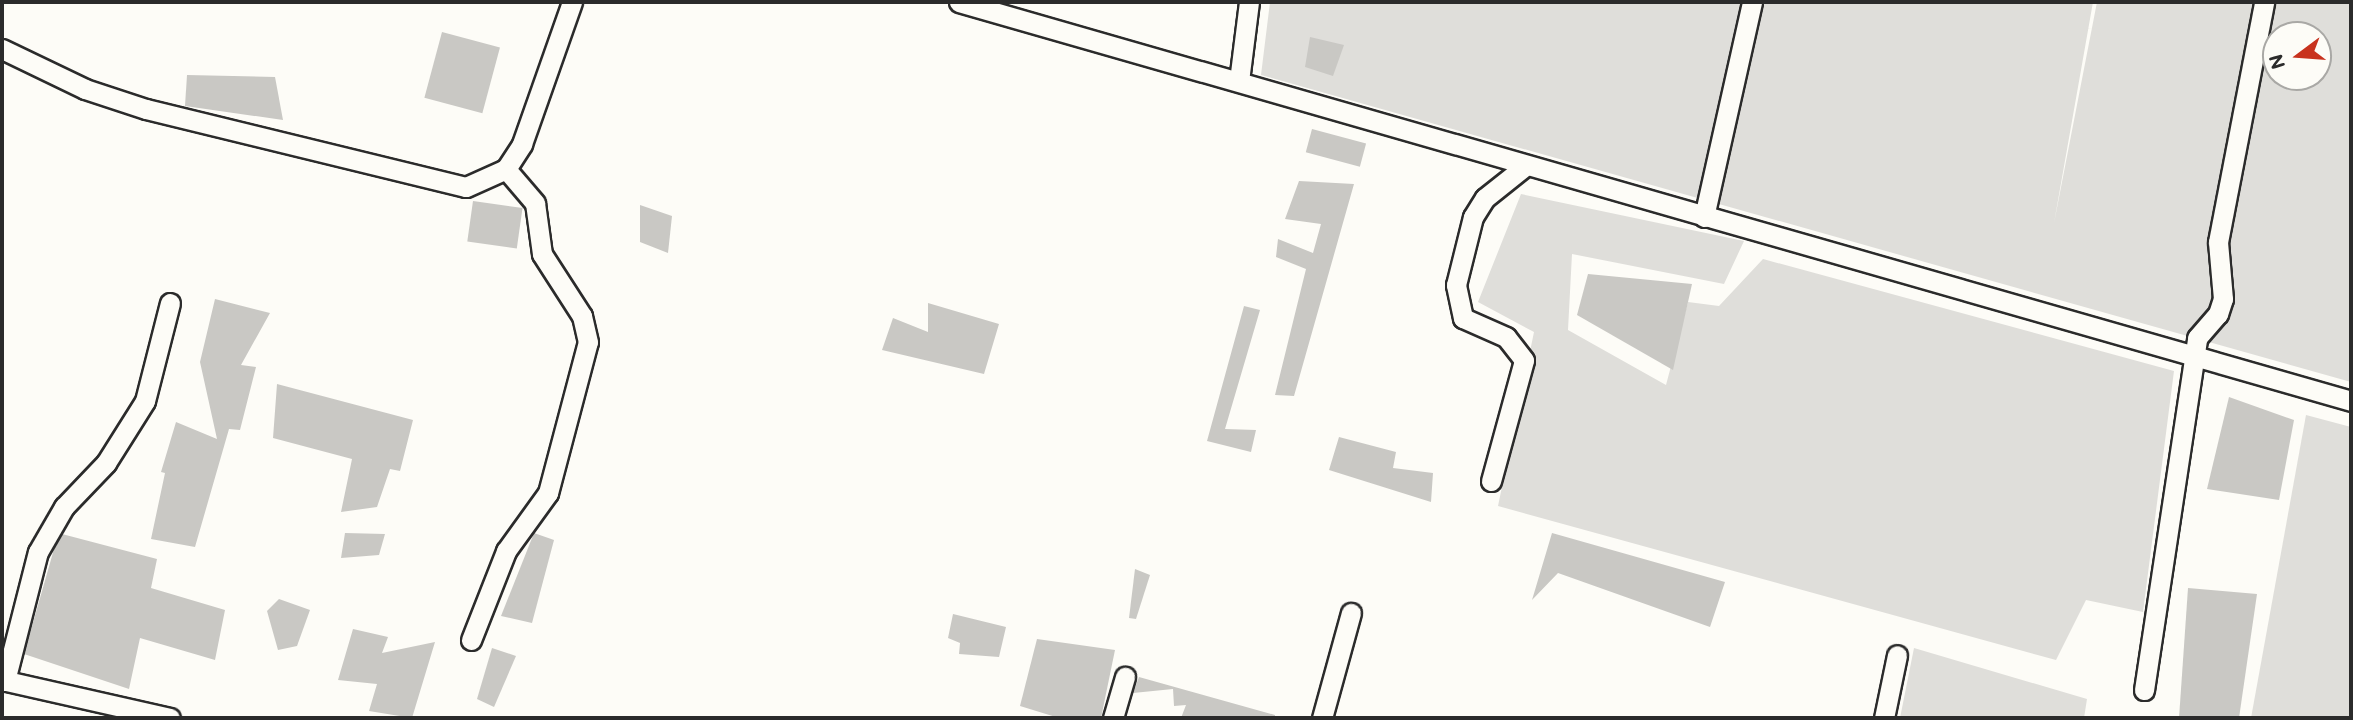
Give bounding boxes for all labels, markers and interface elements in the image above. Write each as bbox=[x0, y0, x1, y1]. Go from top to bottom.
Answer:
north arrow bbox=[2262, 21, 2332, 91]
text: N bbox=[2265, 51, 2291, 71]

